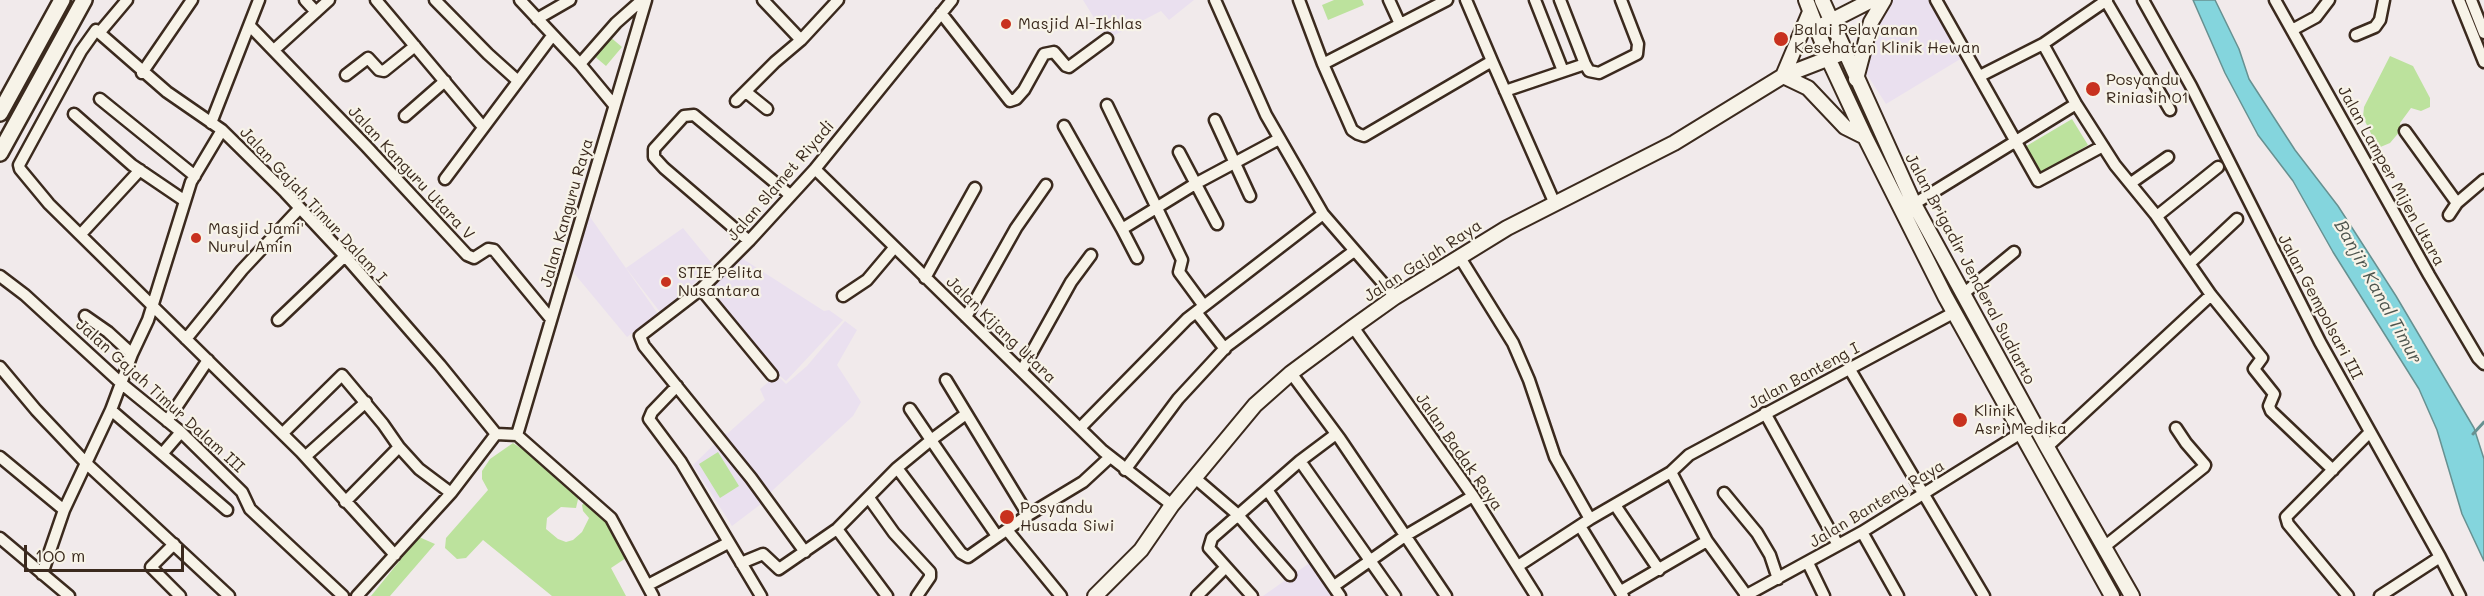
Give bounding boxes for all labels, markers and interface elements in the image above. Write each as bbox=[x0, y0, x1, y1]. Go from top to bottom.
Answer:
place label: Masjid Al-Ikhlas bbox=[1018, 14, 1142, 34]
marker: Masjid Al-Ikhlas bbox=[999, 17, 1013, 31]
place label: Balai Pelayanan Kesehatan Klinik Hewan bbox=[1794, 20, 1980, 58]
marker: Balai Pelayanan Kesehatan Klinik Hewan bbox=[1772, 30, 1790, 48]
place label: Posyandu Riniasih 01 bbox=[2106, 70, 2189, 108]
marker: Posyandu Riniasih 01 bbox=[2084, 80, 2102, 98]
street label: Jalan Lamper Mijen Utara bbox=[2333, 82, 2449, 270]
street label: Jalan Kanguru Utara V bbox=[344, 102, 478, 244]
street label: Jalan Slamet Riyadi bbox=[724, 117, 838, 245]
street label: Jalan Gajah Timur Dalam I bbox=[236, 123, 390, 287]
street label: Jalan Kanguru Raya bbox=[537, 136, 597, 290]
street label: Jalan Brigadir Jenderal Sudiarto bbox=[1901, 150, 2039, 388]
street label: Jalan Gajah Raya bbox=[1361, 216, 1485, 306]
water label: Banjir Kanal Timur bbox=[2330, 216, 2426, 368]
place label: Masjid Jami' Nurul Amin bbox=[208, 219, 304, 257]
marker: Masjid Jami' Nurul Amin bbox=[189, 231, 203, 245]
street label: Jalan Gempolsari III bbox=[2274, 231, 2366, 383]
place label: STIE Pelita Nusantara bbox=[678, 263, 763, 301]
street label: Jalan Kijang Utara bbox=[942, 273, 1060, 387]
marker: STIE Pelita Nusantara bbox=[659, 275, 673, 289]
street label: Jalan Gajah Timur Dalam III bbox=[72, 315, 248, 477]
street label: Jalan Banteng I bbox=[1745, 339, 1863, 413]
street label: Jalan Badak Raya bbox=[1411, 390, 1507, 514]
place label: Klinik Asri Medika bbox=[1974, 401, 2067, 439]
marker: Klinik Asri Medika bbox=[1951, 411, 1969, 429]
street label: Jalan Banteng Raya bbox=[1806, 456, 1948, 552]
place label: Posyandu Husada Siwi bbox=[1020, 498, 1114, 536]
marker: Posyandu Husada Siwi bbox=[998, 508, 1016, 526]
scale bar bbox=[27, 533, 188, 571]
text: 100 m bbox=[35, 543, 85, 567]

